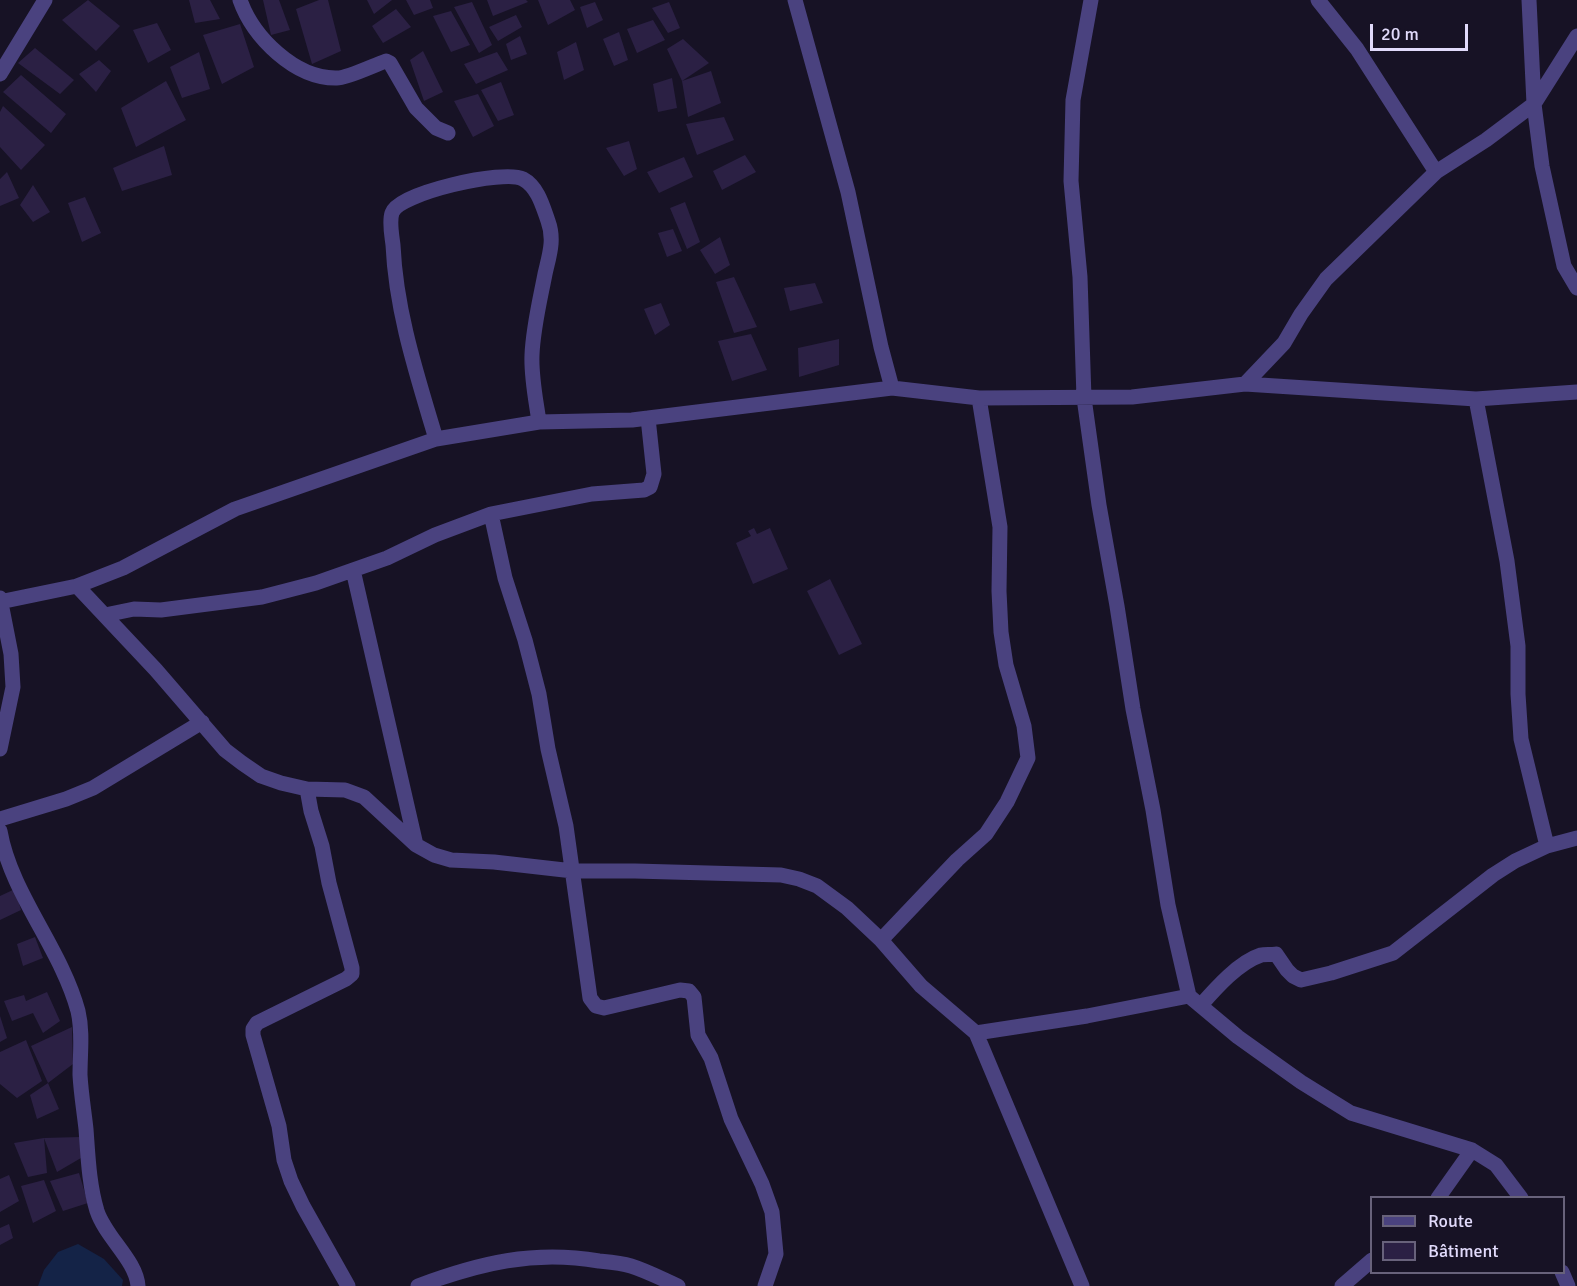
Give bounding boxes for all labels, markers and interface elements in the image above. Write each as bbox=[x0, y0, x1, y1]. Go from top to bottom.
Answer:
scale bar bbox=[1373, 12, 1470, 50]
text: 20 m bbox=[1381, 23, 1419, 45]
legend bbox=[1370, 1196, 1565, 1274]
text: Route bbox=[1428, 1210, 1473, 1232]
text: Bâtiment bbox=[1428, 1240, 1499, 1262]

